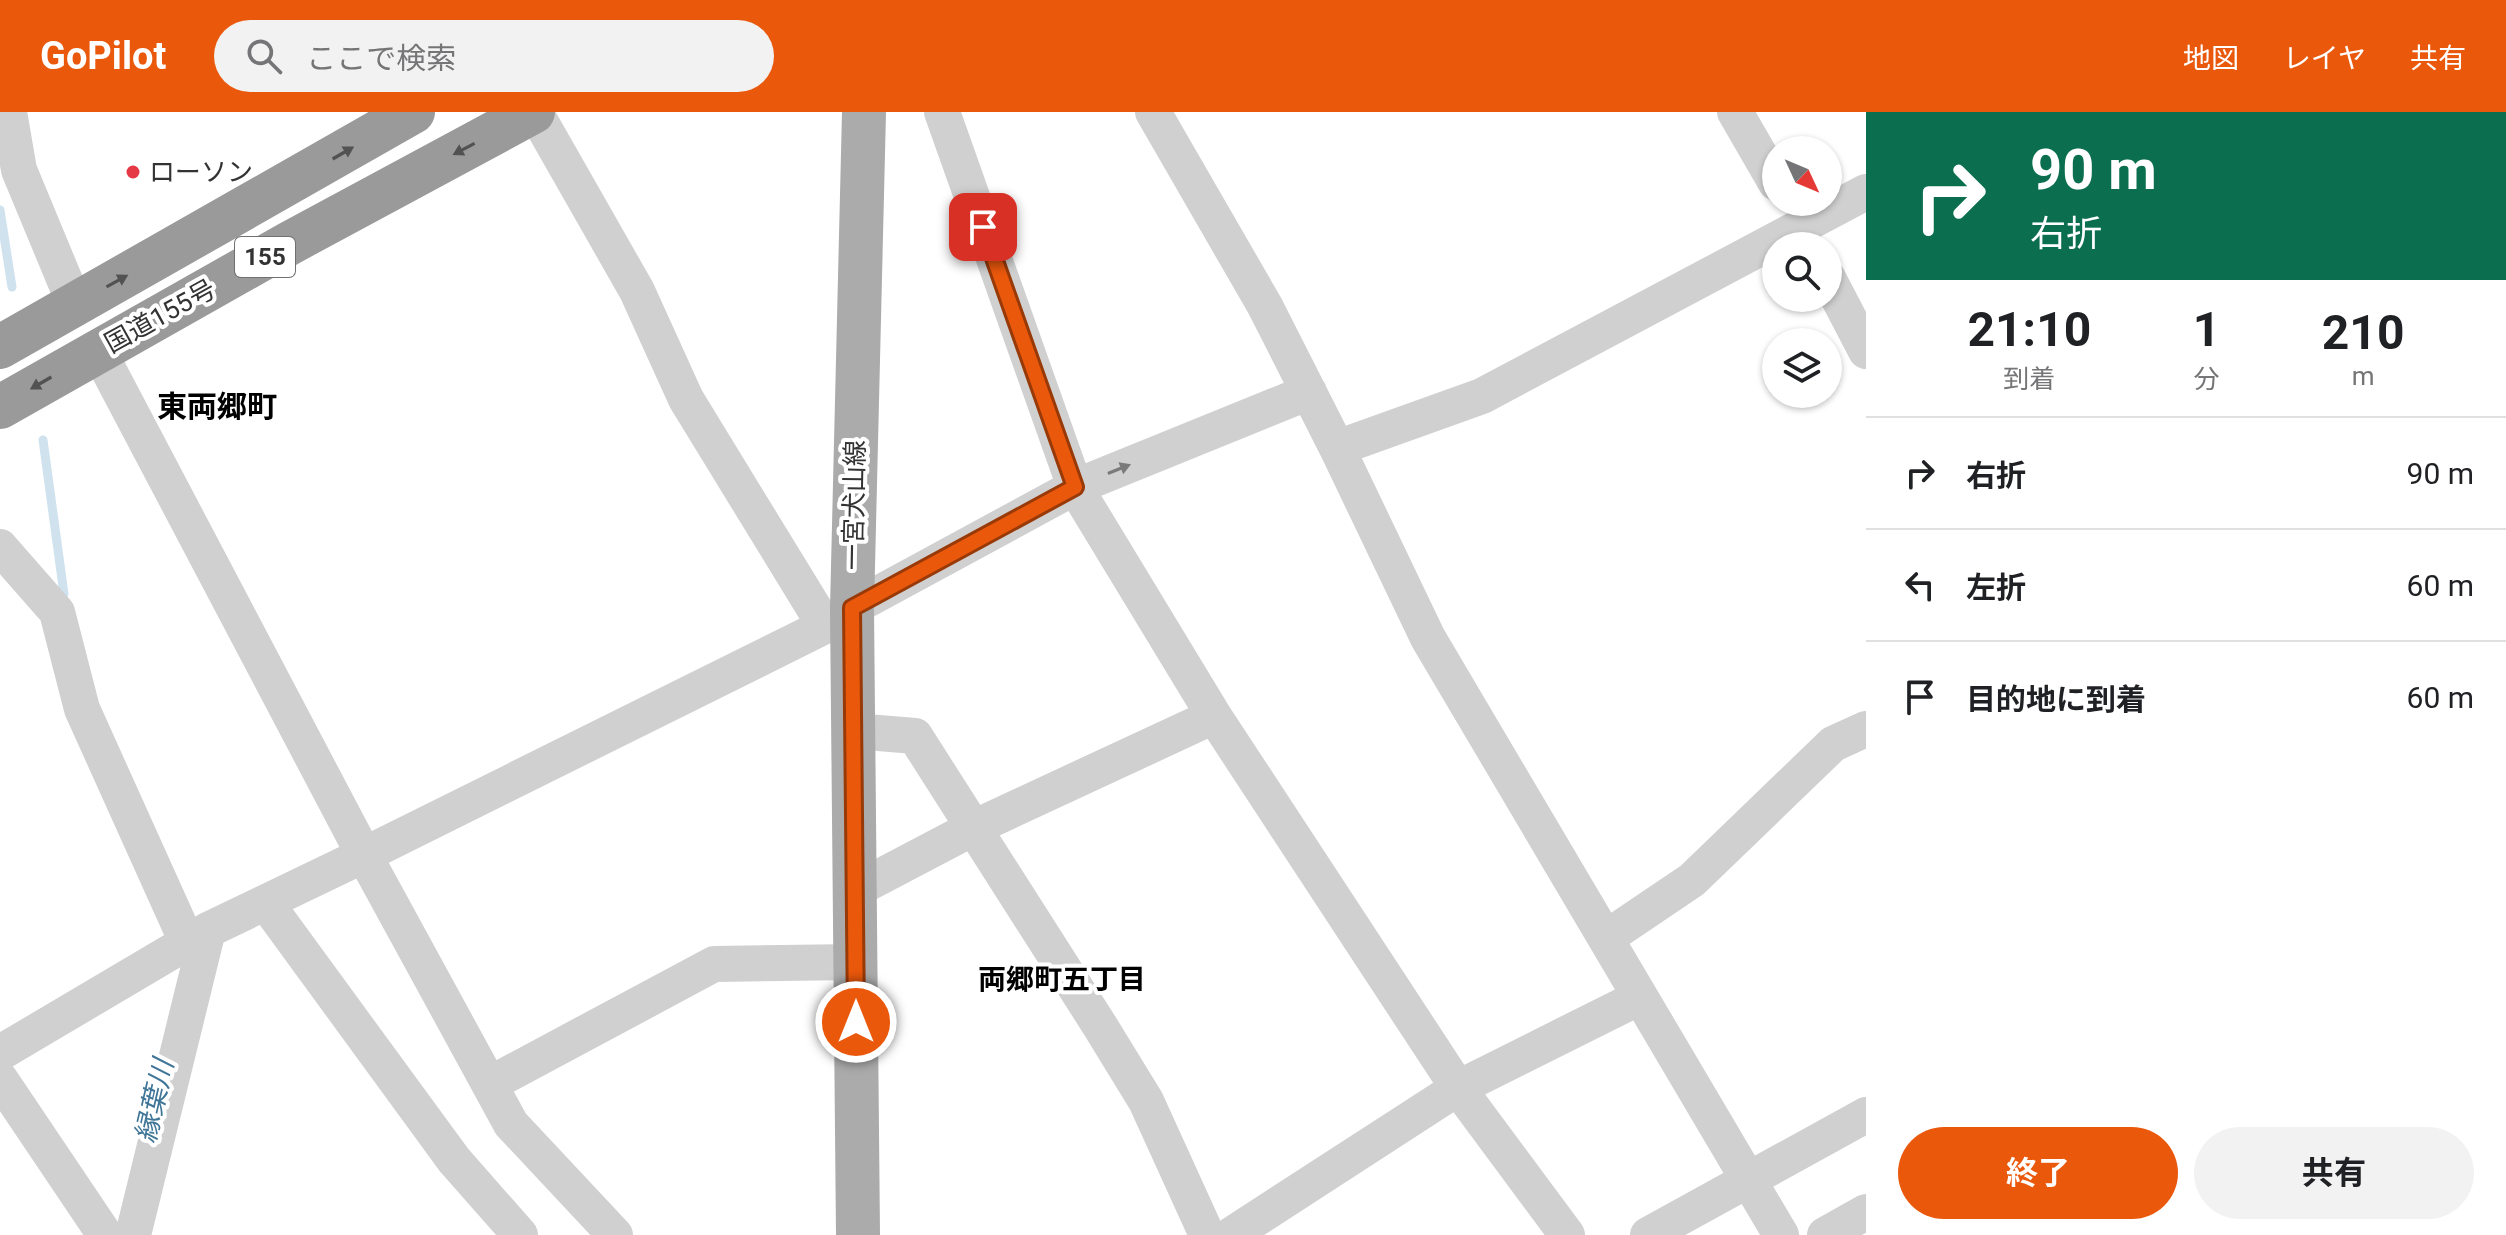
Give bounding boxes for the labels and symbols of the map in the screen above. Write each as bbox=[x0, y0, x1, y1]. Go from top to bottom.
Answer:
north arrow bbox=[1762, 136, 1842, 216]
one-way arrow bbox=[453, 142, 475, 156]
one-way arrow bbox=[332, 146, 354, 160]
place label: ローソン bbox=[149, 157, 253, 187]
marker: ローソン bbox=[124, 163, 142, 181]
pin bbox=[949, 193, 1017, 261]
road number: 155 bbox=[235, 237, 295, 277]
street label: 国道155号 bbox=[99, 273, 221, 359]
one-way arrow bbox=[106, 274, 128, 288]
one-way arrow bbox=[29, 376, 52, 390]
district label: 東両郷町 bbox=[157, 389, 277, 424]
street label: 一宮犬山線 bbox=[838, 440, 870, 570]
one-way arrow bbox=[1107, 462, 1131, 475]
district label: 両郷町五丁目 bbox=[978, 963, 1146, 996]
position arrow bbox=[814, 980, 898, 1064]
water label: 縁葉川 bbox=[129, 1054, 181, 1146]

